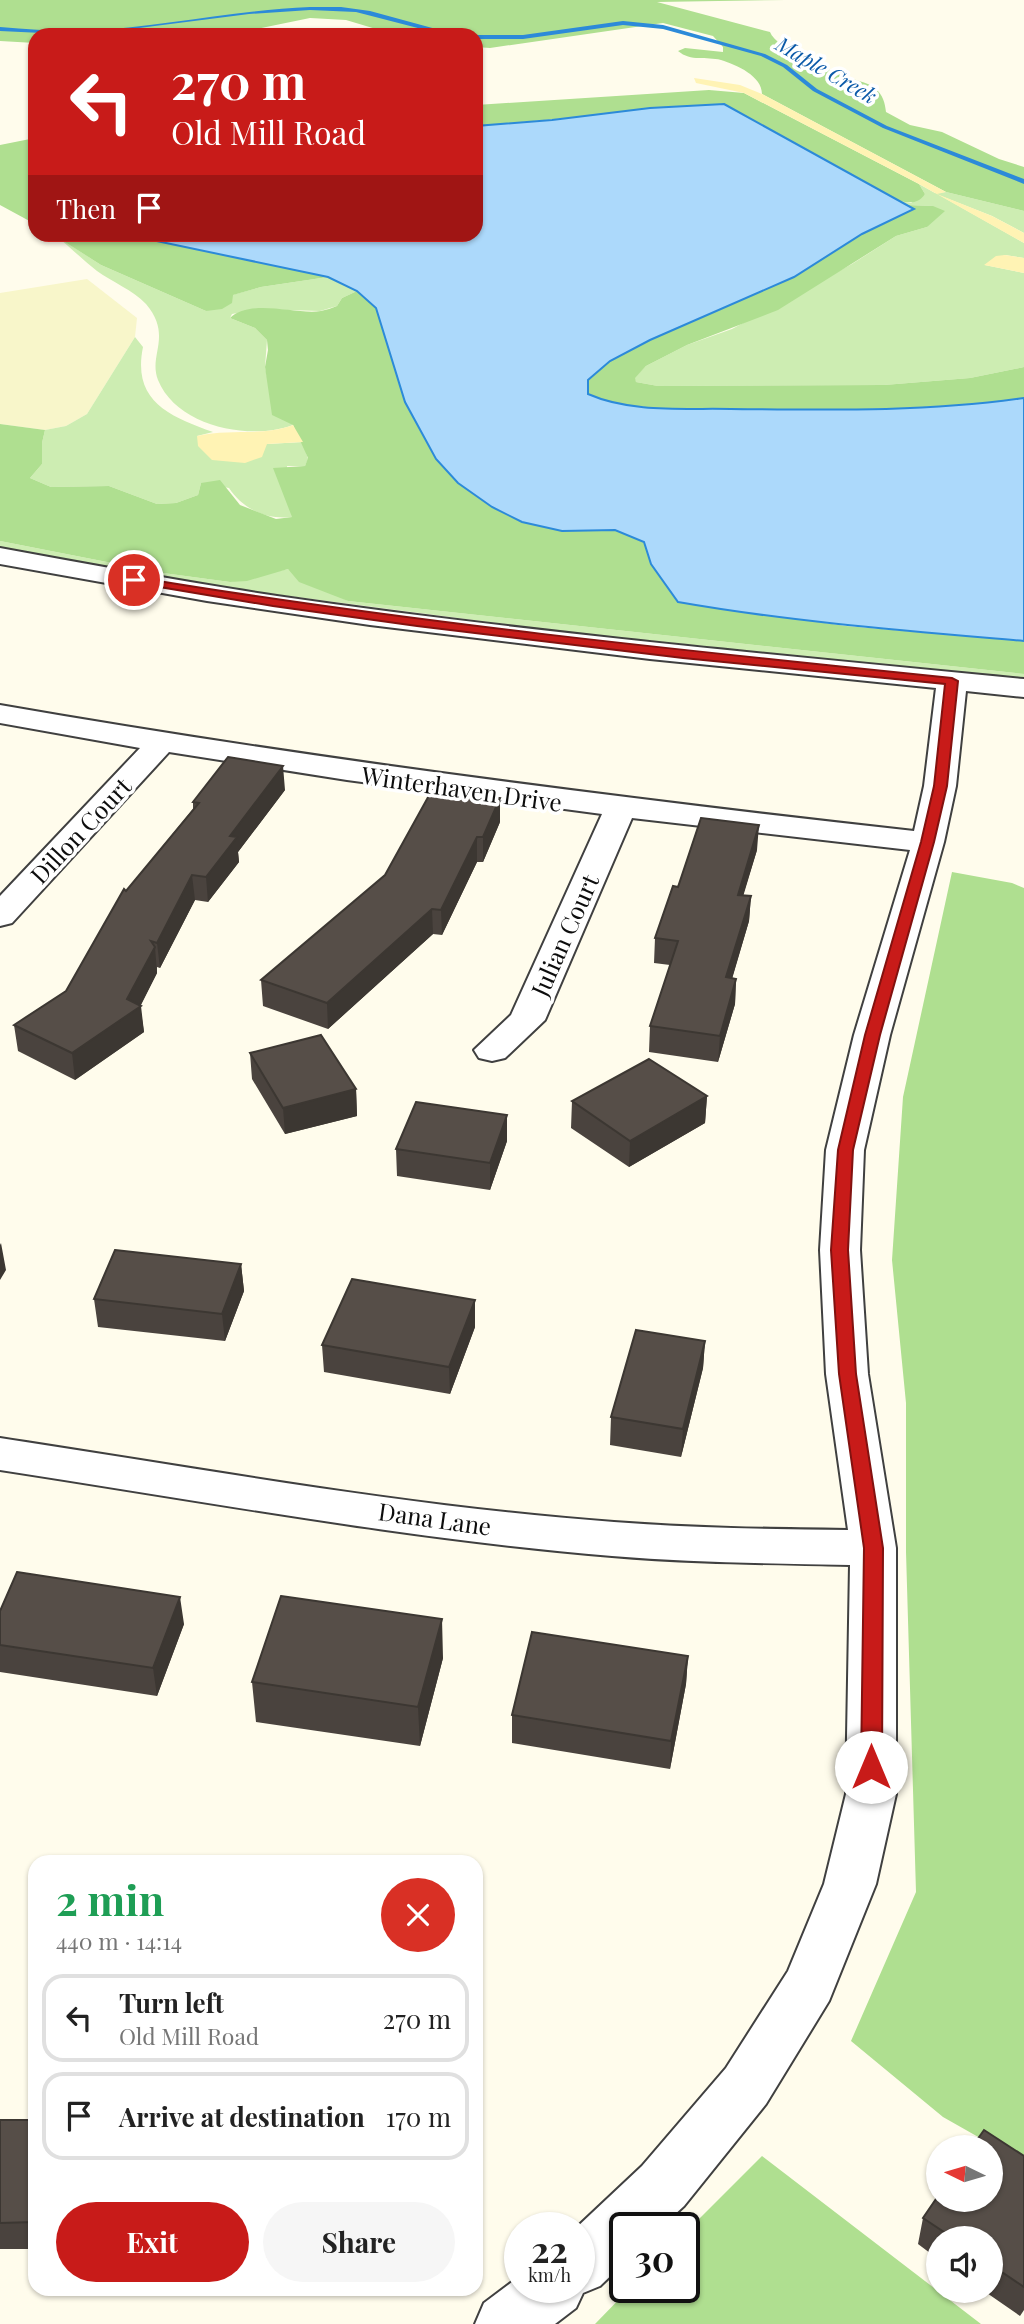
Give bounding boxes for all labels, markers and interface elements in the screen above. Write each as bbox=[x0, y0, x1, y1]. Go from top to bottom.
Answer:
water label: Maple Creek bbox=[771, 28, 883, 109]
text: 270 m bbox=[171, 47, 306, 112]
icon: left bbox=[56, 56, 147, 147]
text: Old Mill Road bbox=[171, 110, 366, 153]
icon: arrive bbox=[130, 189, 168, 227]
text: Then bbox=[56, 191, 116, 226]
pin bbox=[104, 550, 164, 610]
icon: arrive bbox=[115, 561, 153, 599]
street label: Winterhaven Drive bbox=[359, 758, 564, 818]
street label: Dillon Court bbox=[23, 770, 138, 890]
street label: Julian Court bbox=[522, 868, 605, 1002]
street label: Dana Lane bbox=[376, 1494, 494, 1542]
position arrow bbox=[834, 1730, 908, 1804]
text: 2 min bbox=[56, 1871, 164, 1927]
button: close bbox=[381, 1878, 455, 1952]
text: 440 m · 14:14 bbox=[56, 1925, 182, 1956]
text: Turn left bbox=[119, 1985, 224, 2020]
icon: left bbox=[60, 1999, 98, 2037]
text: 270 m bbox=[383, 2001, 451, 2036]
text: Old Mill Road bbox=[119, 2020, 259, 2051]
icon: arrive bbox=[60, 2097, 98, 2135]
text: Arrive at destination bbox=[119, 2099, 365, 2134]
text: 170 m bbox=[386, 2099, 451, 2134]
north arrow bbox=[926, 2135, 1003, 2212]
map controls bbox=[926, 2135, 1003, 2303]
button: Exit bbox=[56, 2202, 249, 2282]
button: Share bbox=[263, 2202, 455, 2282]
speed limit sign: 30 bbox=[609, 2212, 700, 2303]
text: 22 bbox=[531, 2225, 568, 2272]
button: sound bbox=[926, 2226, 1003, 2303]
text: km/h bbox=[528, 2263, 571, 2287]

